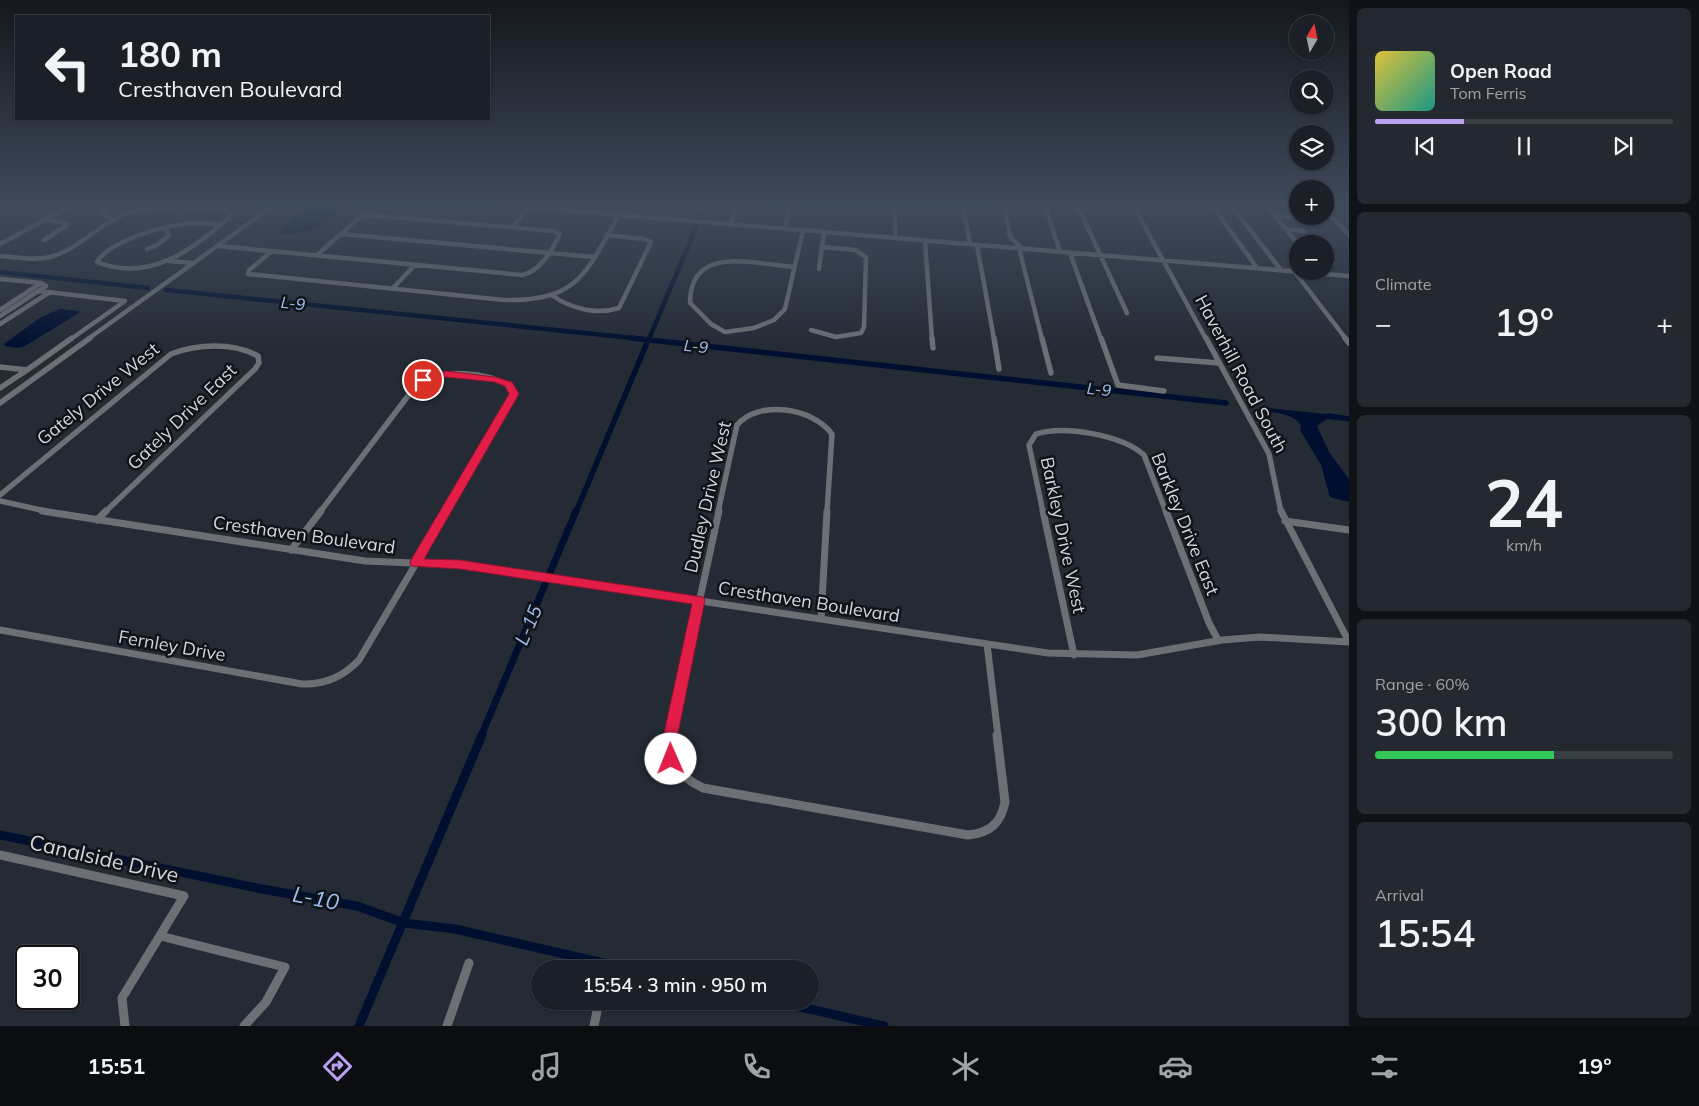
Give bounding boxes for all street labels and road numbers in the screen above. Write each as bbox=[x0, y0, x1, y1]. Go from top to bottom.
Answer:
street label: Haverhill Road South bbox=[1190, 291, 1293, 457]
street label: Gately Drive West bbox=[32, 337, 163, 450]
street label: Gately Drive East bbox=[122, 359, 241, 475]
street label: Dudley Drive West bbox=[679, 419, 736, 575]
street label: Barkley Drive East bbox=[1146, 449, 1225, 598]
street label: Barkley Drive West bbox=[1036, 455, 1091, 615]
street label: Cresthaven Boulevard bbox=[212, 510, 397, 559]
street label: Cresthaven Boulevard bbox=[717, 576, 902, 627]
street label: Fernley Drive bbox=[117, 625, 227, 666]
street label: Canalside Drive bbox=[27, 828, 181, 888]

